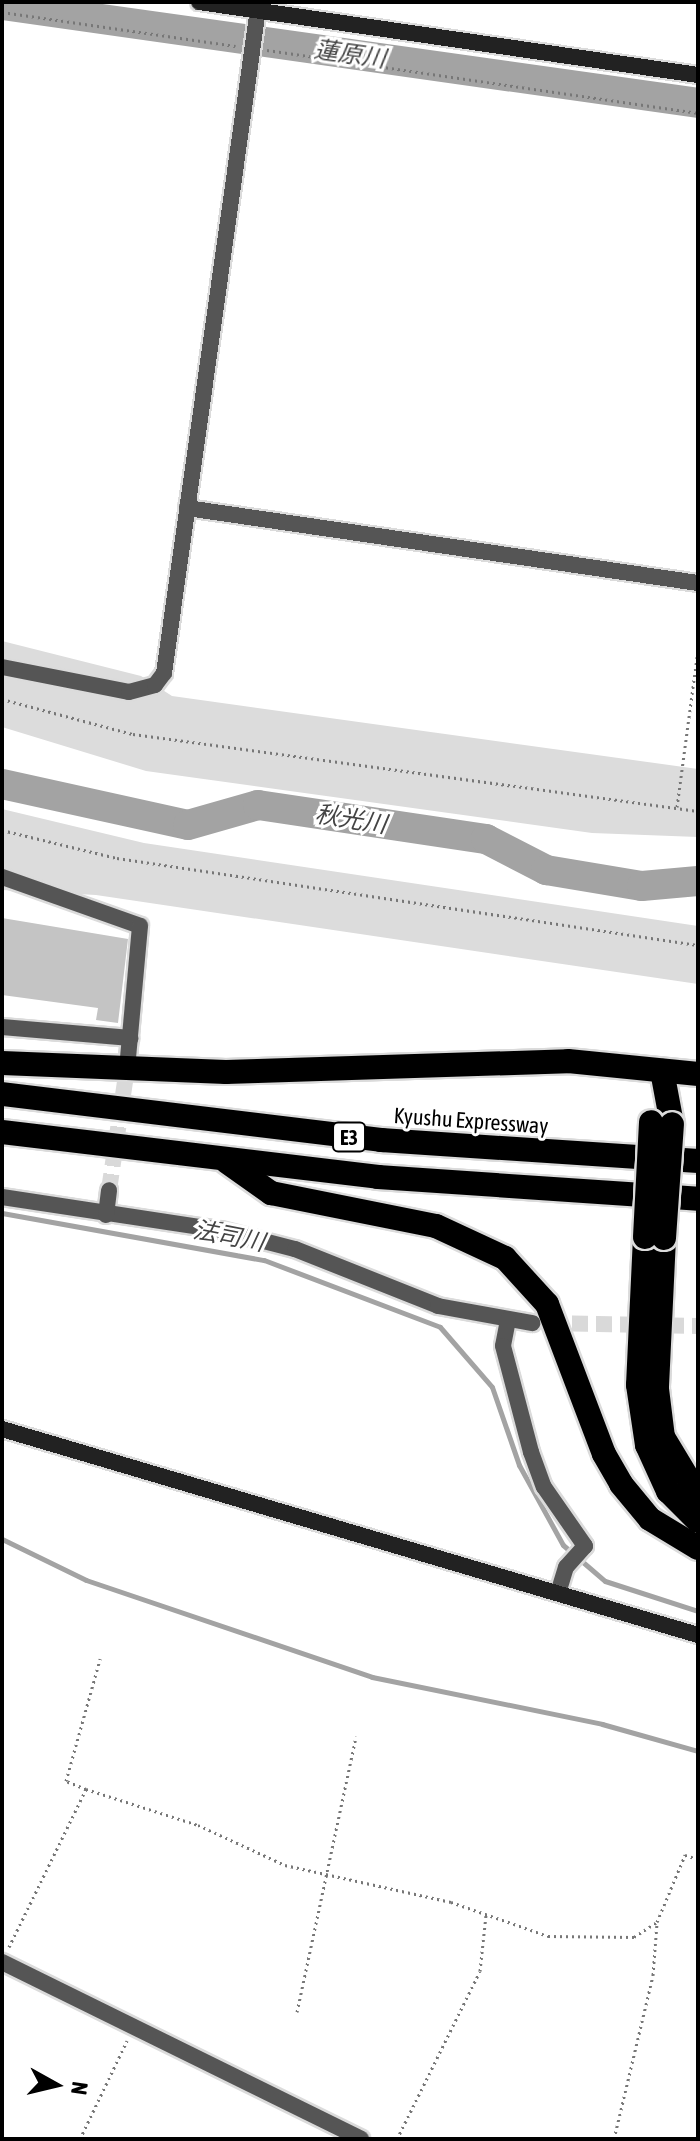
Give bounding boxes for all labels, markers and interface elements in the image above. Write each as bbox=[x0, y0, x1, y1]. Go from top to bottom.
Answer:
water label: 蓮原川 bbox=[312, 35, 388, 73]
water label: 秋光川 bbox=[313, 799, 389, 839]
street label: Kyushu Expressway bbox=[393, 1102, 549, 1140]
road number: E3 bbox=[331, 1121, 367, 1153]
water label: 法司川 bbox=[191, 1215, 267, 1257]
north arrow bbox=[16, 2045, 96, 2125]
text: N bbox=[66, 2080, 94, 2097]

